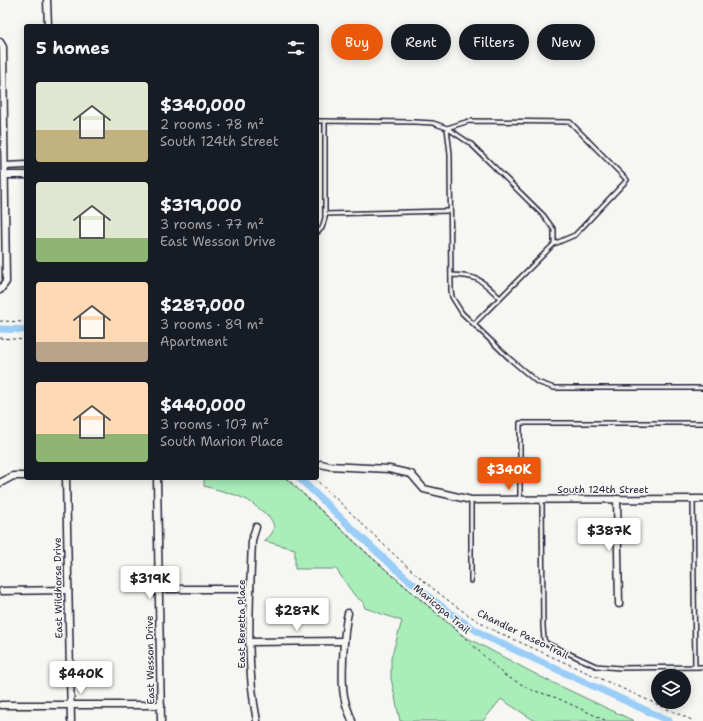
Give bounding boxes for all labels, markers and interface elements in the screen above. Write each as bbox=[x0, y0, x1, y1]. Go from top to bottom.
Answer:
chip: Buy bbox=[331, 24, 383, 60]
chip: Rent bbox=[391, 24, 451, 60]
chip: Filters bbox=[459, 24, 529, 60]
chip: New bbox=[537, 24, 595, 60]
text: 5 homes bbox=[36, 37, 109, 59]
icon: filters bbox=[285, 37, 307, 59]
text: $340,000 bbox=[160, 94, 246, 116]
icon: home bbox=[68, 98, 116, 146]
text: 2 rooms · 78 m² bbox=[160, 116, 264, 133]
text: South 124th Street bbox=[160, 133, 279, 150]
text: $319,000 bbox=[160, 194, 242, 216]
icon: home bbox=[68, 198, 116, 246]
text: 3 rooms · 77 m² bbox=[160, 216, 264, 233]
text: East Wesson Drive bbox=[160, 233, 276, 250]
text: $287,000 bbox=[160, 294, 245, 316]
icon: home bbox=[68, 298, 116, 346]
text: 3 rooms · 89 m² bbox=[160, 316, 264, 333]
text: Apartment bbox=[160, 333, 228, 350]
text: $440,000 bbox=[160, 394, 246, 416]
icon: home bbox=[68, 398, 116, 446]
text: 3 rooms · 107 m² bbox=[160, 416, 269, 433]
text: South Marion Place bbox=[160, 433, 283, 450]
pin: $340K bbox=[481, 457, 537, 491]
text: $340K bbox=[487, 461, 531, 478]
street label: South 124th Street bbox=[557, 483, 649, 496]
pin: $387K bbox=[581, 518, 637, 552]
text: $387K bbox=[587, 522, 631, 539]
street label: East Wildhorse Drive bbox=[51, 537, 65, 639]
pin: $319K bbox=[122, 566, 178, 600]
text: $319K bbox=[129, 570, 171, 587]
street label: East Beretta Place bbox=[235, 579, 248, 669]
street label: Maricopa Trail bbox=[411, 581, 473, 637]
pin: $287K bbox=[269, 598, 325, 632]
text: $287K bbox=[275, 602, 319, 619]
street label: Chandler Paseo Trail bbox=[475, 606, 571, 662]
street label: East Wesson Drive bbox=[143, 615, 157, 705]
pin: $440K bbox=[53, 661, 109, 695]
text: $440K bbox=[59, 665, 103, 682]
map controls bbox=[651, 669, 691, 709]
button: layers bbox=[651, 669, 691, 709]

